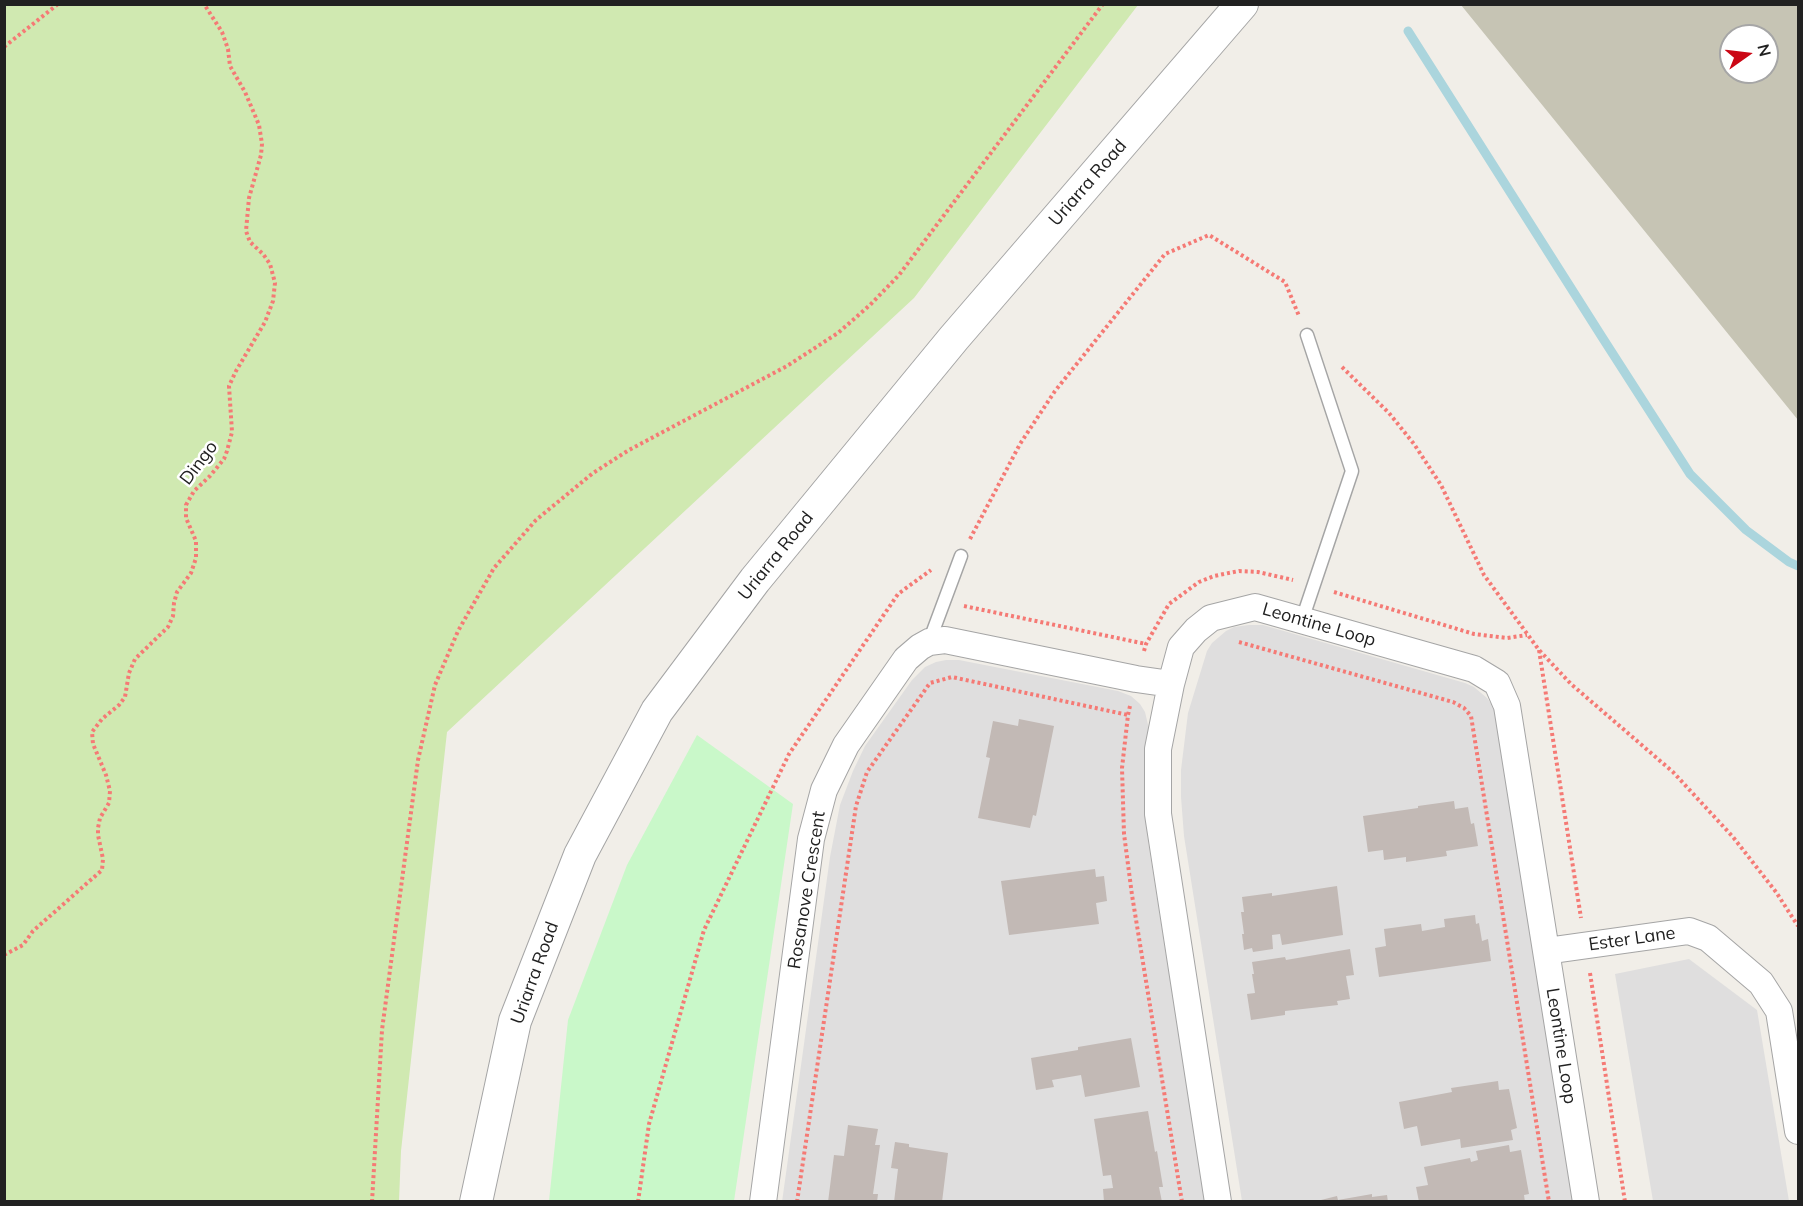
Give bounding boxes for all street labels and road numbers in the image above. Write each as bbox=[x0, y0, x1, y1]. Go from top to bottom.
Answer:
street label: Uriarra Road bbox=[1045, 135, 1131, 231]
street label: Dingo bbox=[176, 437, 222, 489]
street label: Uriarra Road bbox=[734, 507, 818, 605]
street label: Leontine Loop bbox=[1260, 598, 1378, 652]
street label: Rosanove Crescent bbox=[784, 809, 830, 971]
street label: Uriarra Road bbox=[506, 919, 564, 1027]
street label: Ester Lane bbox=[1587, 922, 1677, 956]
street label: Leontine Loop bbox=[1541, 987, 1581, 1105]

